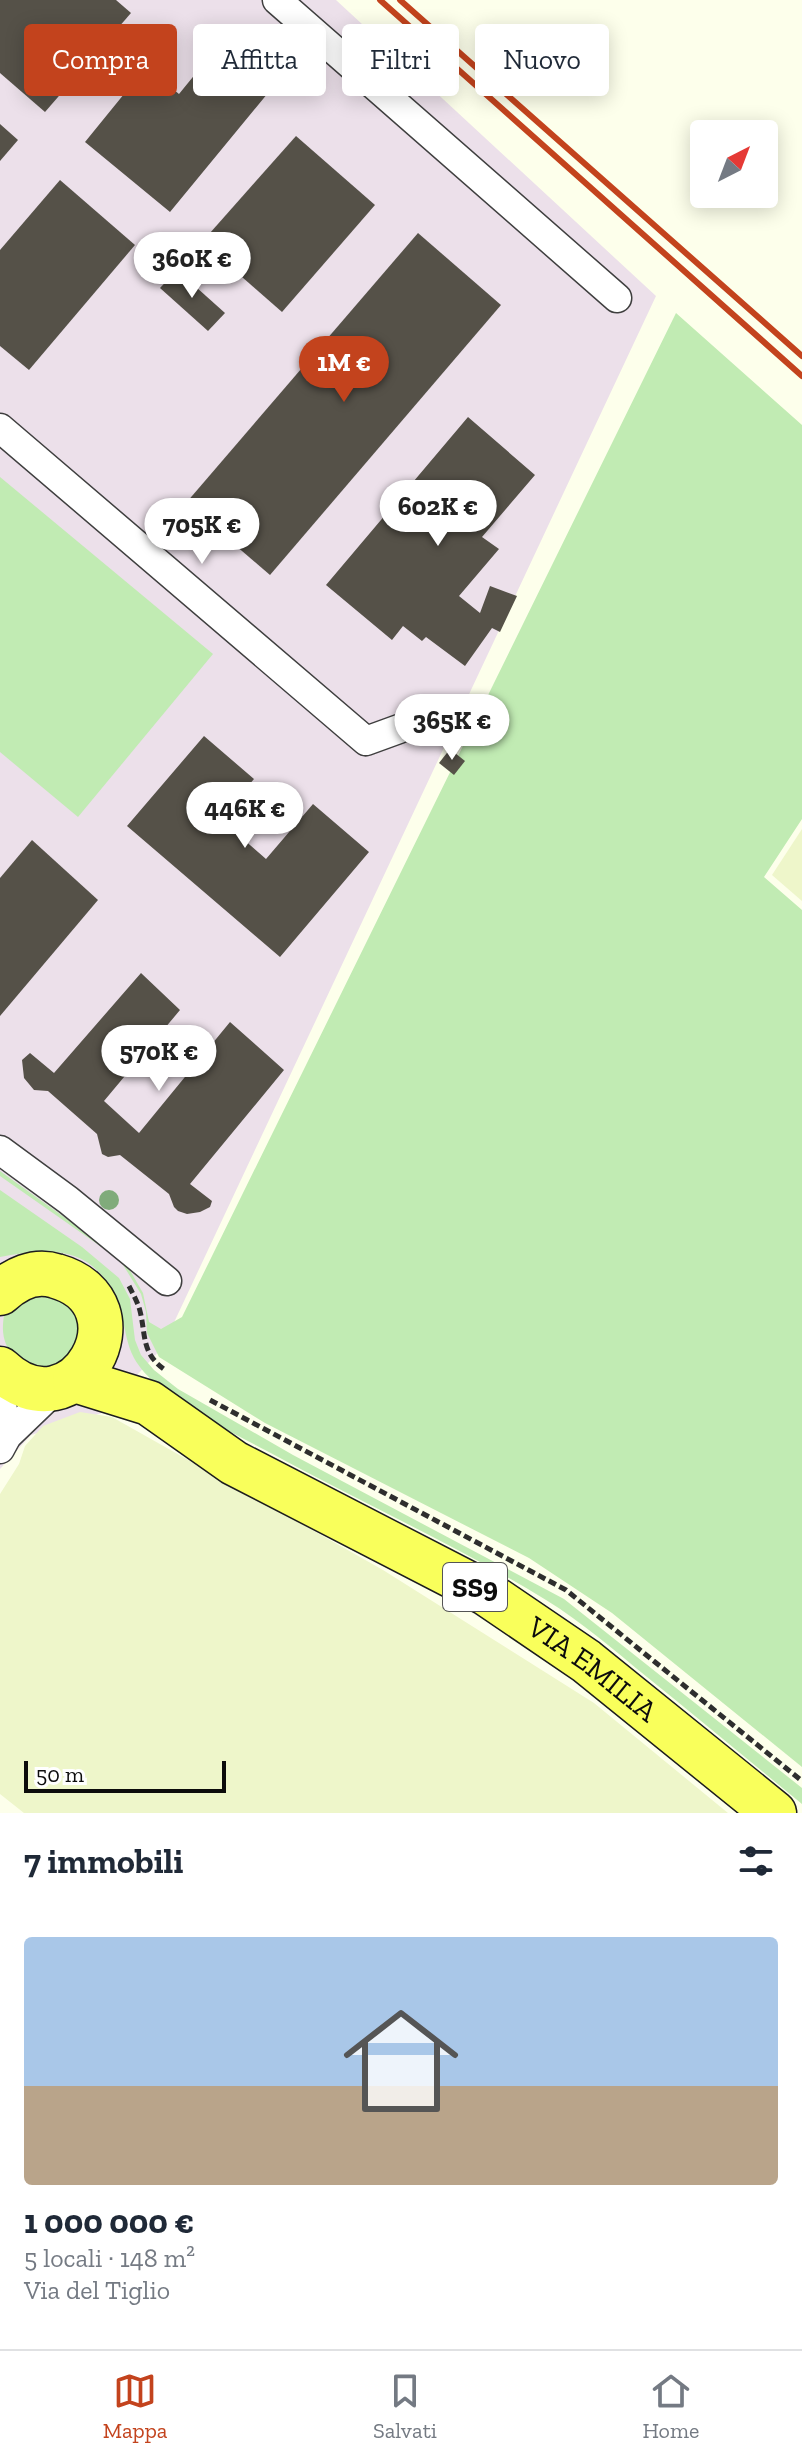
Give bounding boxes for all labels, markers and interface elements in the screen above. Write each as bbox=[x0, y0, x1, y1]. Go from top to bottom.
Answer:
chip: Compra bbox=[24, 24, 177, 96]
chip: Affitta bbox=[193, 24, 326, 96]
chip: Filtri bbox=[342, 24, 459, 96]
chip: Nuovo bbox=[475, 24, 609, 96]
north arrow bbox=[690, 120, 778, 208]
map controls bbox=[690, 120, 778, 208]
pin: 360K € bbox=[127, 232, 257, 300]
text: 360K € bbox=[152, 242, 232, 274]
pin: 1M € bbox=[297, 336, 391, 404]
text: 1M € bbox=[317, 346, 371, 378]
pin: 602K € bbox=[373, 480, 503, 548]
text: 602K € bbox=[398, 490, 478, 522]
pin: 705K € bbox=[137, 498, 267, 566]
text: 705K € bbox=[162, 508, 242, 540]
pin: 365K € bbox=[387, 694, 517, 762]
text: 365K € bbox=[412, 704, 492, 736]
pin: 446K € bbox=[180, 782, 310, 850]
text: 446K € bbox=[204, 792, 286, 824]
pin: 570K € bbox=[94, 1025, 224, 1093]
text: 570K € bbox=[119, 1035, 199, 1067]
road number: SS9 bbox=[443, 1563, 507, 1611]
street label: VIA EMILIA bbox=[520, 1608, 665, 1730]
scale bar bbox=[24, 1757, 226, 1793]
text: 50 m bbox=[36, 1761, 84, 1788]
icon: filters bbox=[734, 1839, 778, 1883]
text: 7 immobili bbox=[24, 1841, 183, 1882]
icon: home bbox=[329, 1989, 473, 2133]
text: 1 000 000 € bbox=[24, 2201, 194, 2242]
text: 5 locali · 148 m² bbox=[24, 2242, 195, 2274]
text: Via del Tiglio bbox=[24, 2274, 170, 2306]
tab: Mappa bbox=[103, 2369, 167, 2444]
tab: Salvati bbox=[373, 2369, 437, 2444]
tab: Home bbox=[643, 2369, 699, 2444]

